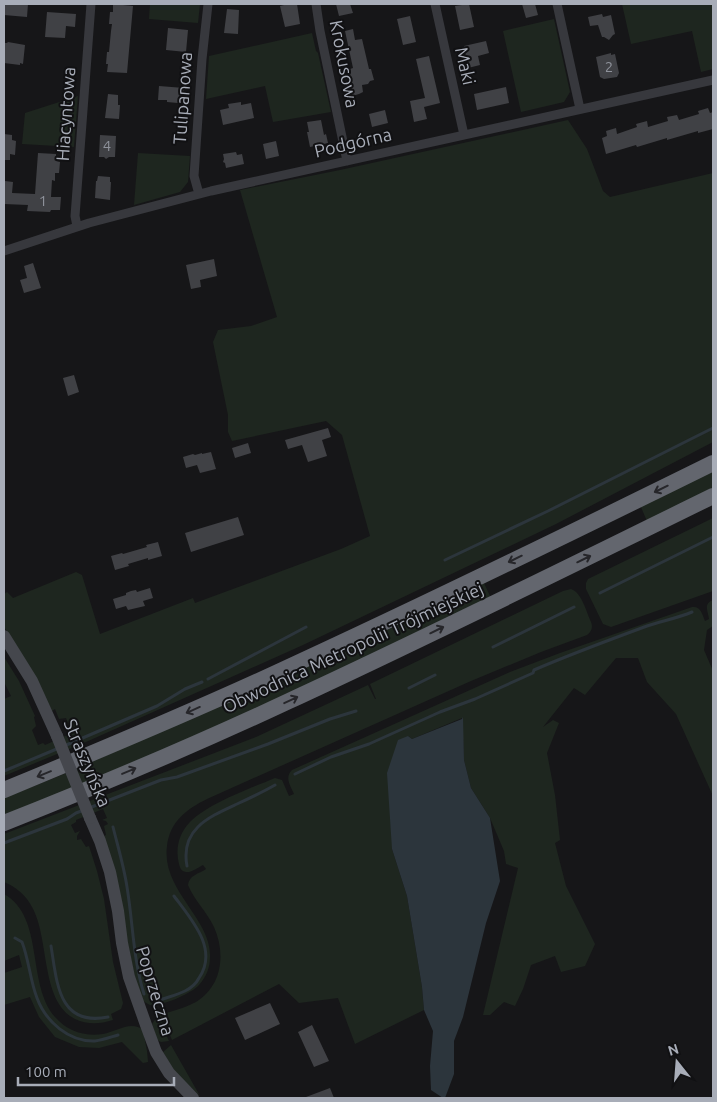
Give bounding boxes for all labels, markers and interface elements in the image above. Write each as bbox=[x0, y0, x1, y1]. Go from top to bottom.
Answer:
street label: Krokusowa bbox=[327, 18, 363, 109]
street label: Maki bbox=[452, 45, 480, 87]
street label: Tulipanowa bbox=[169, 51, 195, 145]
house number: 2 bbox=[605, 58, 613, 75]
street label: Hiacyntowa bbox=[52, 66, 78, 162]
street label: Podgórna bbox=[312, 123, 393, 161]
house number: 4 bbox=[103, 137, 111, 154]
house number: 1 bbox=[39, 192, 47, 209]
one-way arrow bbox=[654, 484, 669, 494]
one-way arrow bbox=[576, 554, 591, 564]
one-way arrow bbox=[507, 555, 522, 565]
street label: Obwodnica Metropolii Trójmiejskiej bbox=[219, 578, 486, 716]
one-way arrow bbox=[430, 625, 445, 635]
one-way arrow bbox=[283, 695, 298, 705]
one-way arrow bbox=[186, 705, 201, 715]
street label: Straszyńska bbox=[60, 716, 115, 810]
one-way arrow bbox=[121, 766, 137, 775]
one-way arrow bbox=[37, 770, 52, 779]
street label: Poprzeczna bbox=[133, 943, 179, 1038]
north arrow bbox=[652, 1037, 702, 1087]
text: N bbox=[666, 1040, 681, 1059]
scale bar bbox=[18, 1054, 174, 1086]
text: 100 m bbox=[25, 1063, 67, 1080]

